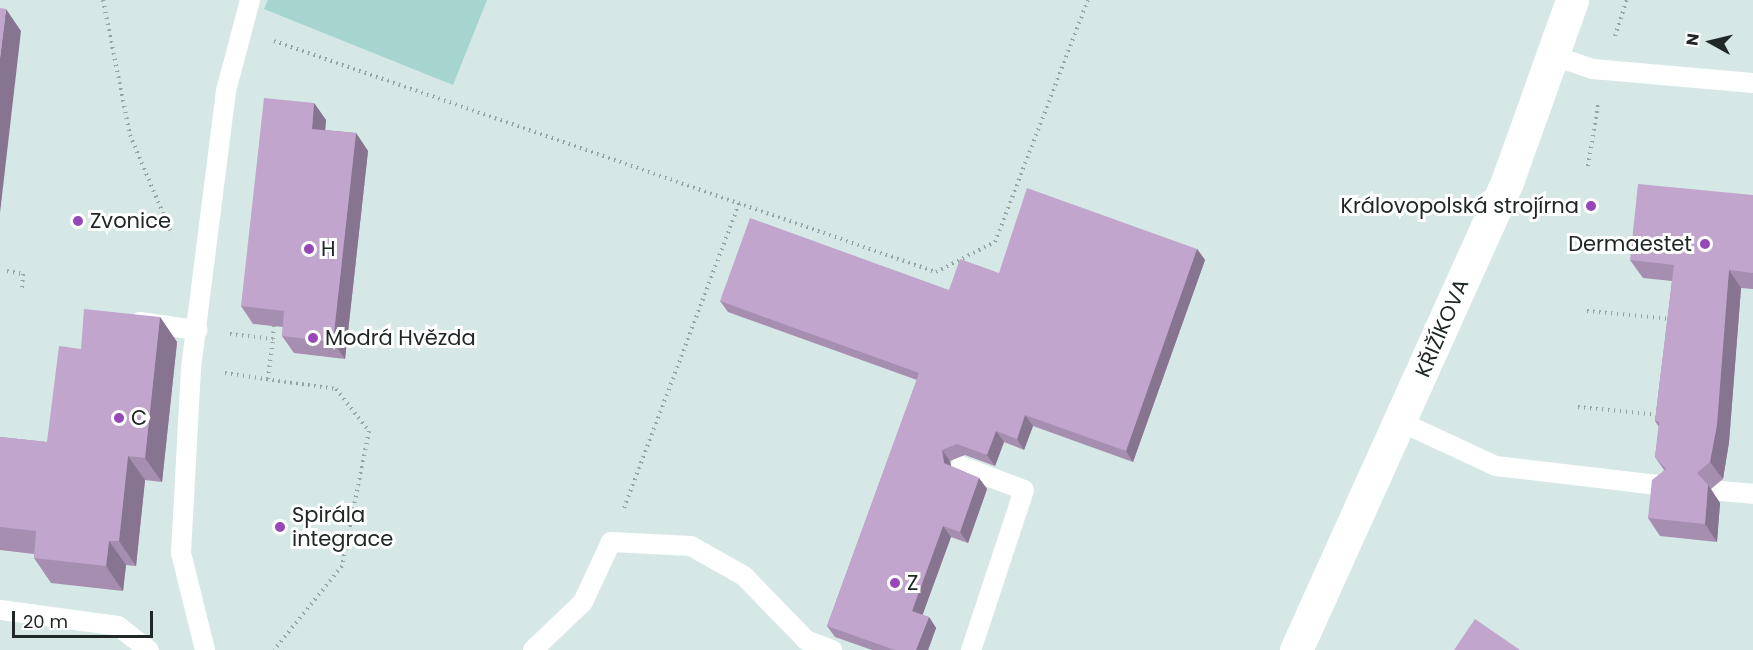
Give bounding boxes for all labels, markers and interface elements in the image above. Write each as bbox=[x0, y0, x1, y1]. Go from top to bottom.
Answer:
north arrow bbox=[1681, 12, 1741, 72]
text: N bbox=[1680, 32, 1705, 47]
place label: Královopolská strojírna bbox=[1340, 193, 1579, 219]
marker: Královopolská strojírna bbox=[1584, 199, 1598, 213]
place label: Zvonice bbox=[90, 208, 171, 234]
marker: Zvonice bbox=[71, 214, 85, 228]
place label: Dermaestet bbox=[1568, 231, 1692, 257]
marker: Dermaestet bbox=[1696, 235, 1714, 253]
place label: H bbox=[321, 236, 336, 262]
marker: H bbox=[302, 242, 316, 256]
street label: KŘIŽÍKOVA bbox=[1410, 275, 1474, 381]
place label: Modrá Hvězda bbox=[325, 325, 476, 351]
marker: Modrá Hvězda bbox=[306, 331, 320, 345]
place label: C bbox=[131, 405, 147, 431]
marker: C bbox=[112, 411, 126, 425]
place label: Spirála integrace bbox=[292, 502, 393, 552]
marker: Spirála integrace bbox=[273, 520, 287, 534]
place label: Z bbox=[907, 570, 918, 596]
marker: Z bbox=[888, 576, 902, 590]
scale bar bbox=[15, 599, 156, 637]
text: 20 m bbox=[23, 609, 68, 634]

